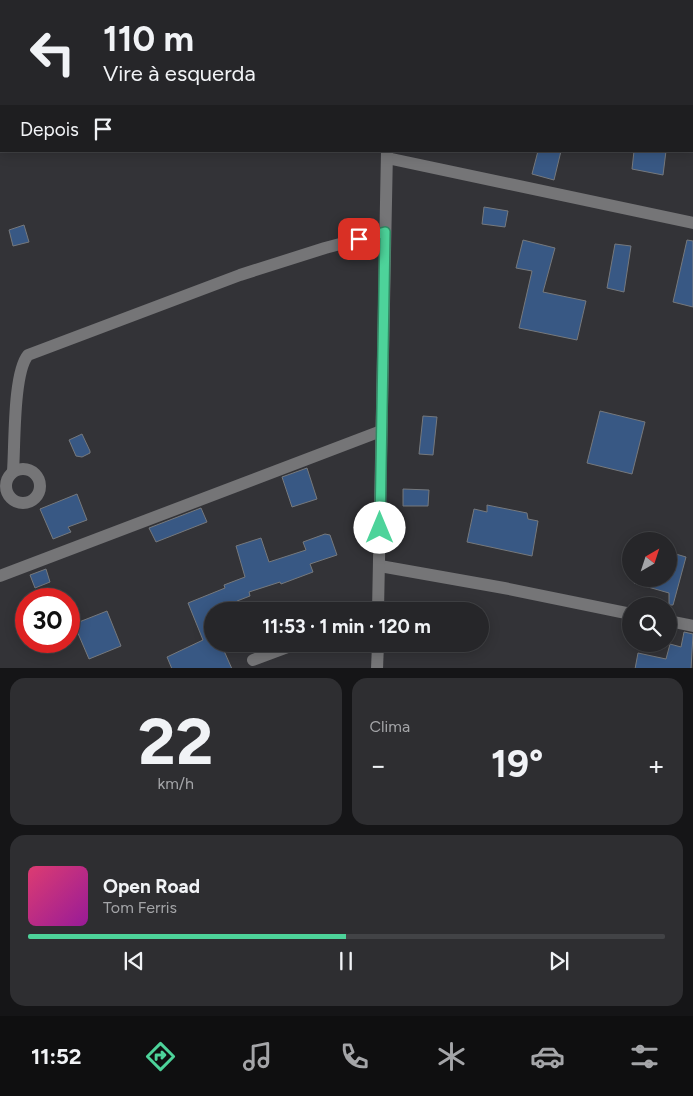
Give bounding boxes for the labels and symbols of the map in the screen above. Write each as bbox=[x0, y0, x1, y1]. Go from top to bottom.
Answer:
pin bbox=[338, 218, 380, 260]
position arrow bbox=[353, 501, 405, 553]
north arrow bbox=[622, 532, 678, 588]
speed limit sign: 30 bbox=[15, 588, 80, 653]

